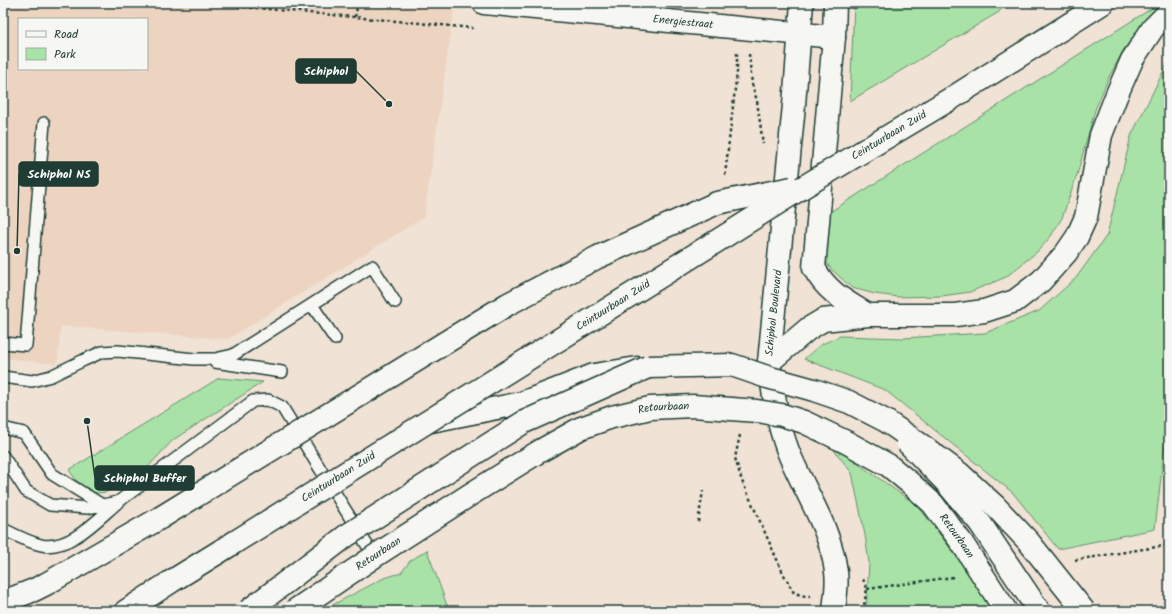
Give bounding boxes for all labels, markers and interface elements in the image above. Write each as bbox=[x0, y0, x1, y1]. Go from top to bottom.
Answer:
street label: Energiestraat bbox=[652, 10, 715, 34]
legend bbox=[18, 18, 148, 70]
text: Road bbox=[54, 25, 79, 44]
text: Park bbox=[54, 45, 76, 64]
callout: Schiphol bbox=[296, 59, 356, 83]
text: Schiphol bbox=[304, 62, 349, 81]
street label: Ceintuurbaan Zuid bbox=[848, 106, 931, 165]
callout: Schiphol NS bbox=[19, 162, 98, 186]
text: Schiphol NS bbox=[27, 165, 91, 184]
street label: Schiphol Boulevard bbox=[761, 269, 788, 357]
street label: Ceintuurbaan Zuid bbox=[572, 275, 655, 336]
street label: Retourbaan bbox=[636, 397, 690, 420]
street label: Ceintuurbaan Zuid bbox=[298, 447, 380, 508]
callout: Schiphol Buffer bbox=[95, 466, 194, 490]
text: Schiphol Buffer bbox=[104, 469, 187, 488]
street label: Retourbaan bbox=[934, 510, 979, 562]
street label: Retourbaan bbox=[352, 532, 405, 576]

